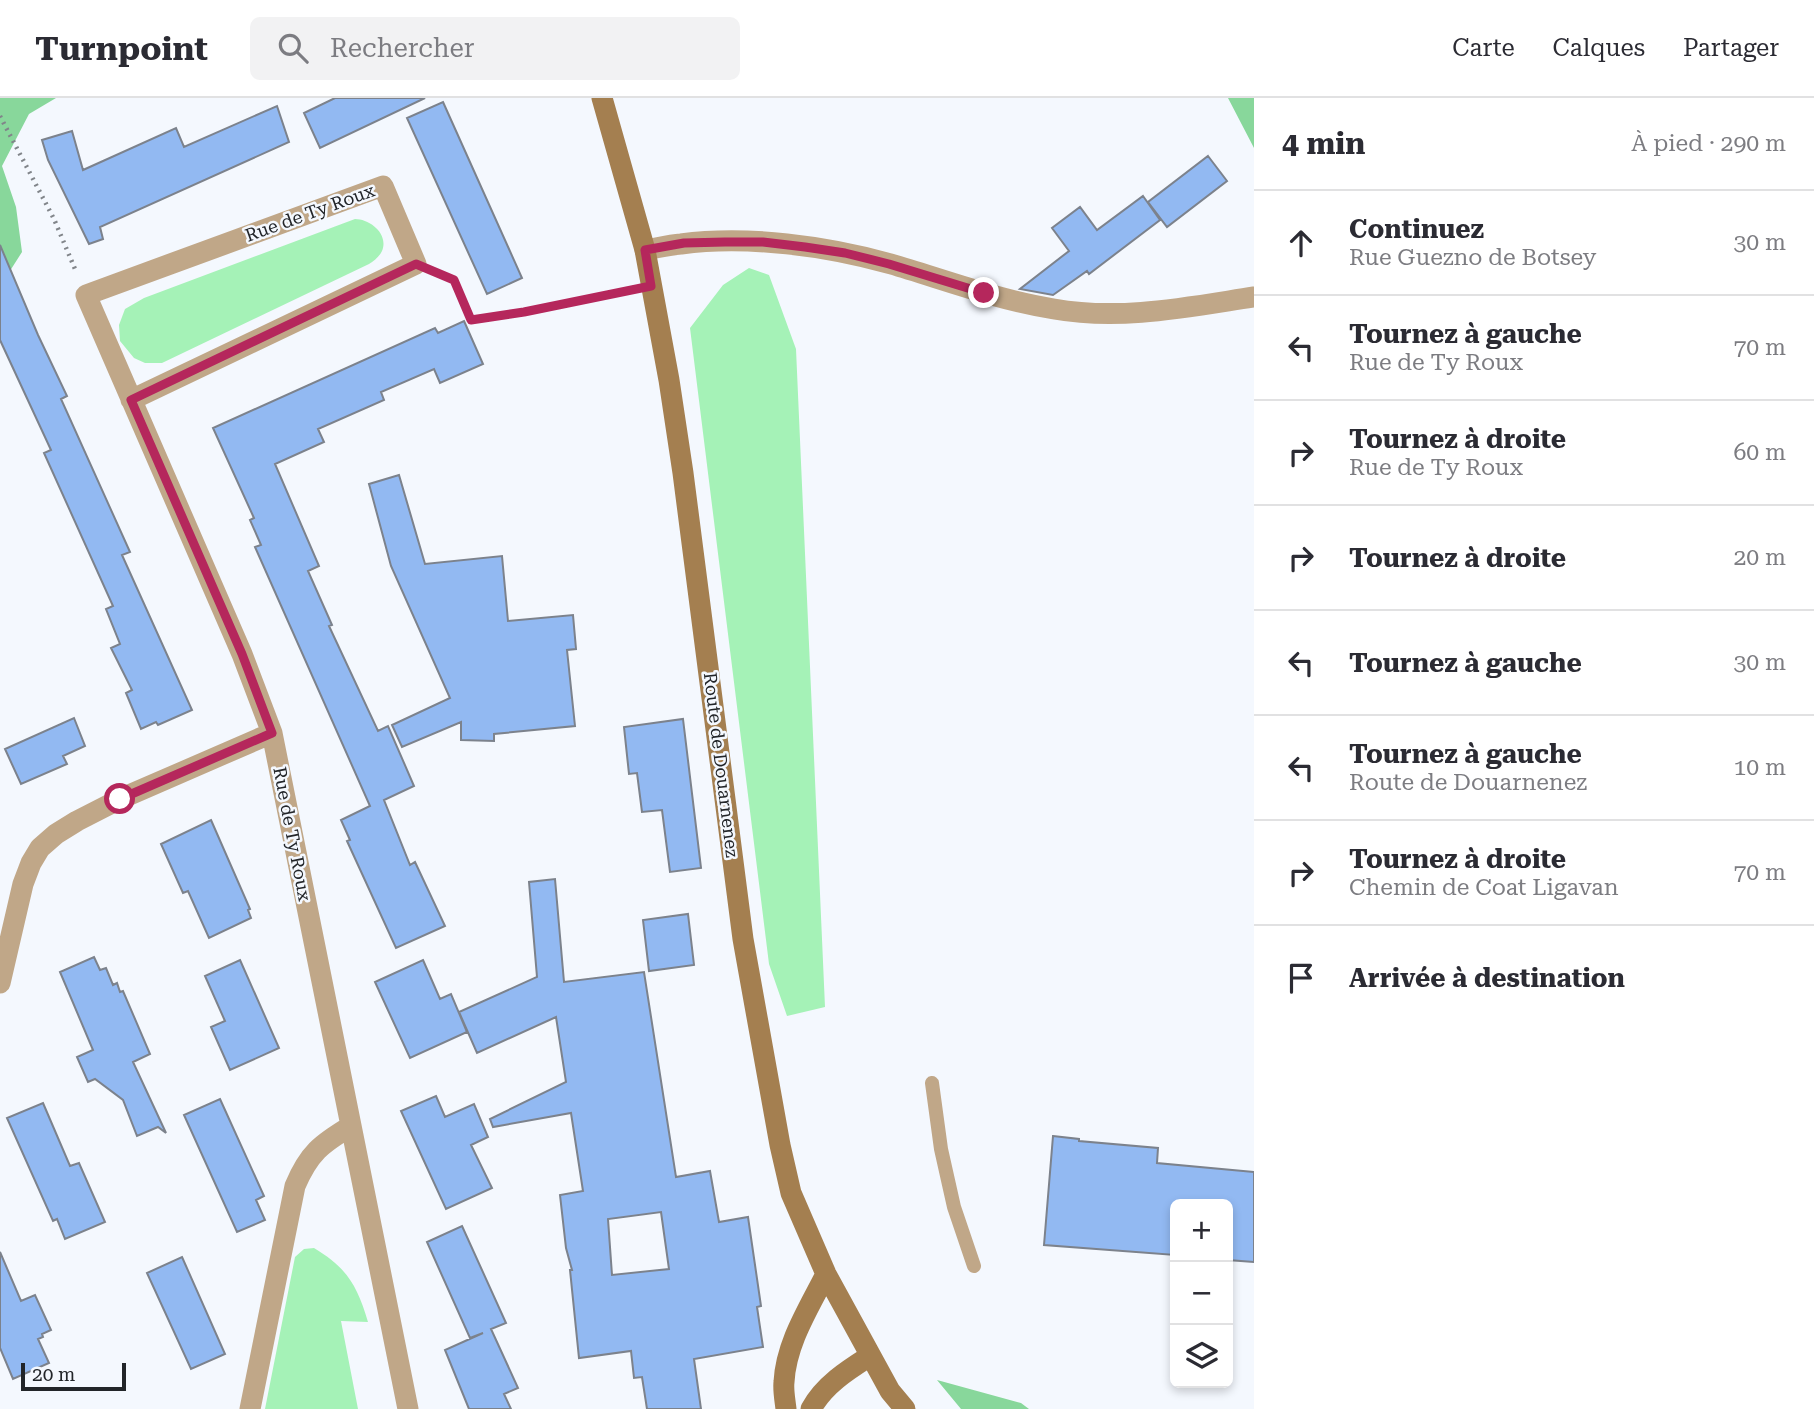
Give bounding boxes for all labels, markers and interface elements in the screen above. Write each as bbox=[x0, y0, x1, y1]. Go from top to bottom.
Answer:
search box bbox=[250, 17, 740, 80]
text: Turnpoint bbox=[35, 29, 208, 68]
icon: search bbox=[274, 29, 312, 67]
text: Rechercher bbox=[330, 33, 474, 63]
text: Carte bbox=[1452, 34, 1515, 62]
text: Calques bbox=[1553, 34, 1645, 62]
text: Partager bbox=[1683, 34, 1779, 62]
text: 4 min bbox=[1282, 126, 1365, 161]
text: À pied · 290 m bbox=[1631, 130, 1786, 157]
street label: Rue de Ty Roux bbox=[242, 179, 378, 246]
text: Continuez bbox=[1349, 214, 1484, 244]
icon: ahead bbox=[1282, 224, 1320, 262]
text: 30 m bbox=[1733, 229, 1786, 256]
text: Rue Guezno de Botsey bbox=[1349, 244, 1596, 271]
route end bbox=[968, 277, 999, 308]
text: Tournez à gauche bbox=[1349, 319, 1582, 349]
icon: left bbox=[1282, 329, 1320, 367]
text: 70 m bbox=[1733, 334, 1786, 361]
text: Rue de Ty Roux bbox=[1349, 349, 1523, 376]
text: Tournez à droite bbox=[1349, 424, 1566, 454]
icon: right bbox=[1282, 434, 1320, 472]
text: 60 m bbox=[1733, 439, 1786, 466]
text: Rue de Ty Roux bbox=[1349, 454, 1523, 481]
icon: right bbox=[1282, 539, 1320, 577]
text: Tournez à droite bbox=[1349, 543, 1566, 573]
text: 20 m bbox=[1733, 544, 1786, 571]
icon: left bbox=[1282, 644, 1320, 682]
text: Tournez à gauche bbox=[1349, 648, 1582, 678]
text: 30 m bbox=[1733, 649, 1786, 676]
street label: Route de Douarnenez bbox=[700, 671, 743, 859]
text: Tournez à gauche bbox=[1349, 739, 1582, 769]
icon: left bbox=[1282, 749, 1320, 787]
text: 10 m bbox=[1733, 754, 1786, 781]
street label: Rue de Ty Roux bbox=[269, 765, 316, 903]
text: Route de Douarnenez bbox=[1349, 769, 1587, 796]
route start bbox=[104, 783, 135, 814]
text: Tournez à droite bbox=[1349, 844, 1566, 874]
icon: right bbox=[1282, 854, 1320, 892]
text: 70 m bbox=[1733, 859, 1786, 886]
text: Chemin de Coat Ligavan bbox=[1349, 874, 1619, 901]
icon: arrive bbox=[1282, 959, 1320, 997]
text: Arrivée à destination bbox=[1349, 963, 1625, 993]
map controls bbox=[1170, 1199, 1233, 1388]
button: + bbox=[1170, 1199, 1233, 1262]
button: − bbox=[1170, 1262, 1233, 1325]
button: layers bbox=[1170, 1325, 1233, 1388]
scale bar bbox=[21, 1360, 126, 1392]
text: 20 m bbox=[32, 1363, 75, 1386]

